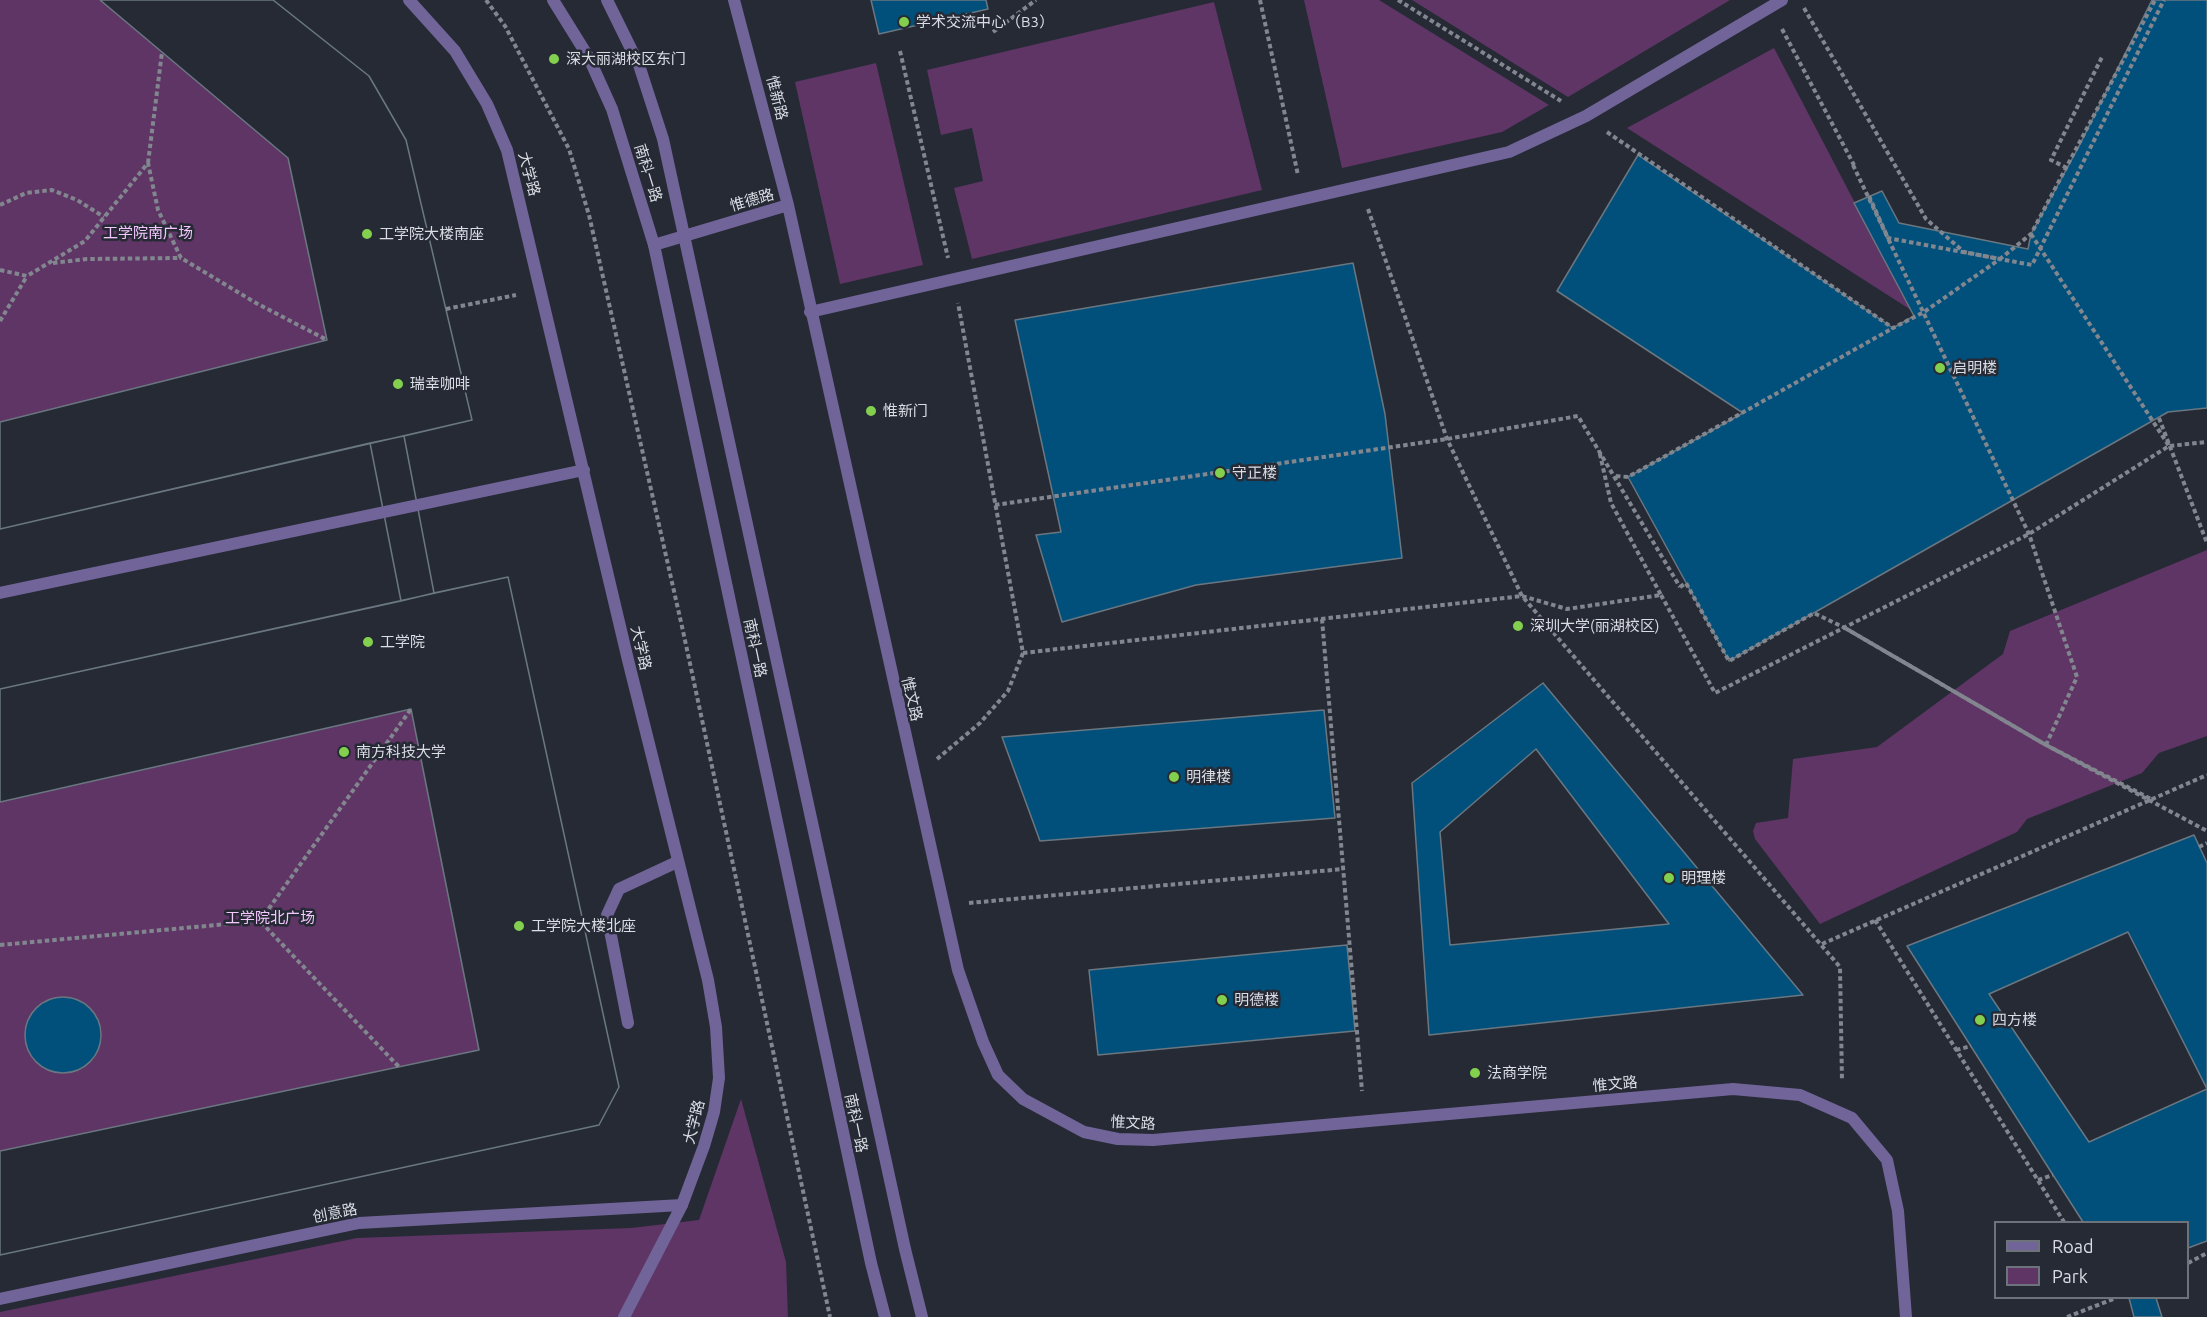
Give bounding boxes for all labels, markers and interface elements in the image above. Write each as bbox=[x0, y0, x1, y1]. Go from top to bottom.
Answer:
place label: 学术交流中心（B3） bbox=[916, 13, 1054, 31]
marker: 学术交流中心（B3） bbox=[897, 15, 911, 29]
place label: 深大丽湖校区东门 bbox=[566, 50, 686, 68]
marker: 深大丽湖校区东门 bbox=[547, 52, 561, 66]
street label: 惟新路 bbox=[763, 74, 791, 122]
street label: 南科一路 bbox=[631, 142, 665, 204]
street label: 大学路 bbox=[514, 150, 544, 198]
street label: 惟德路 bbox=[728, 185, 776, 215]
park label: 工学院南广场 bbox=[103, 224, 193, 242]
place label: 工学院大楼南座 bbox=[379, 225, 484, 243]
marker: 工学院大楼南座 bbox=[360, 227, 374, 241]
place label: 启明楼 bbox=[1952, 359, 1997, 377]
marker: 启明楼 bbox=[1933, 361, 1947, 375]
place label: 瑞幸咖啡 bbox=[410, 375, 470, 393]
marker: 瑞幸咖啡 bbox=[391, 377, 405, 391]
place label: 惟新门 bbox=[883, 402, 928, 420]
marker: 惟新门 bbox=[864, 404, 878, 418]
place label: 守正楼 bbox=[1232, 464, 1277, 482]
marker: 守正楼 bbox=[1213, 466, 1227, 480]
street label: 南科一路 bbox=[740, 617, 770, 679]
place label: 深圳大学(丽湖校区) bbox=[1530, 617, 1659, 635]
marker: 深圳大学(丽湖校区) bbox=[1511, 619, 1525, 633]
street label: 大学路 bbox=[627, 624, 655, 672]
place label: 工学院 bbox=[380, 633, 425, 651]
marker: 工学院 bbox=[361, 635, 375, 649]
street label: 惟文路 bbox=[898, 675, 926, 723]
place label: 南方科技大学 bbox=[356, 743, 446, 761]
marker: 南方科技大学 bbox=[337, 745, 351, 759]
place label: 明律楼 bbox=[1186, 768, 1231, 786]
marker: 明律楼 bbox=[1167, 770, 1181, 784]
place label: 明理楼 bbox=[1681, 869, 1726, 887]
marker: 明理楼 bbox=[1662, 871, 1676, 885]
park label: 工学院北广场 bbox=[225, 909, 315, 927]
place label: 工学院大楼北座 bbox=[531, 917, 636, 935]
marker: 工学院大楼北座 bbox=[512, 919, 526, 933]
place label: 明德楼 bbox=[1234, 991, 1279, 1009]
marker: 明德楼 bbox=[1215, 993, 1229, 1007]
place label: 四方楼 bbox=[1992, 1011, 2037, 1029]
marker: 四方楼 bbox=[1973, 1013, 1987, 1027]
place label: 法商学院 bbox=[1487, 1064, 1547, 1082]
marker: 法商学院 bbox=[1468, 1066, 1482, 1080]
street label: 惟文路 bbox=[1592, 1073, 1638, 1095]
street label: 南科一路 bbox=[841, 1092, 871, 1154]
street label: 大学路 bbox=[680, 1098, 708, 1146]
street label: 惟文路 bbox=[1110, 1113, 1156, 1133]
street label: 创意路 bbox=[311, 1200, 359, 1226]
legend bbox=[1994, 1221, 2189, 1299]
text: Road bbox=[2052, 1236, 2094, 1256]
text: Park bbox=[2052, 1266, 2088, 1286]

